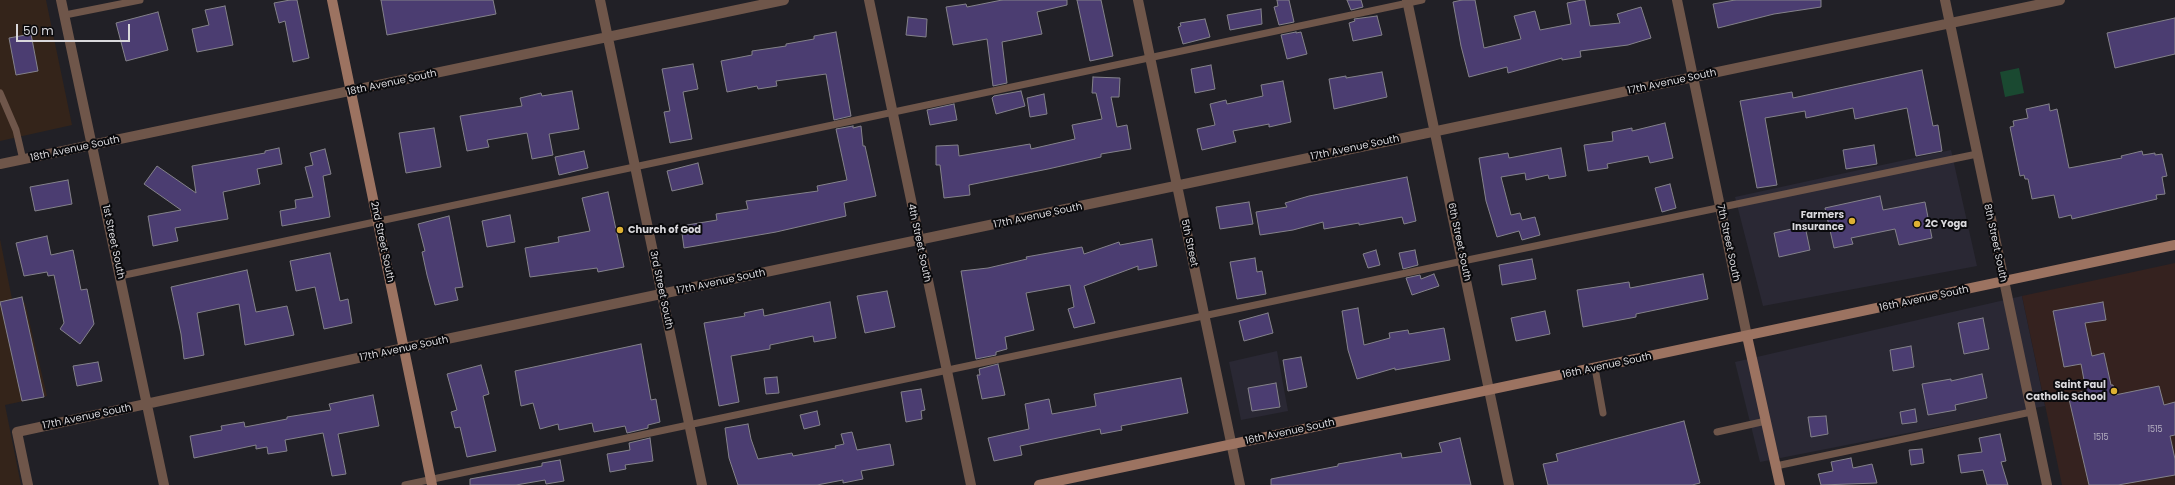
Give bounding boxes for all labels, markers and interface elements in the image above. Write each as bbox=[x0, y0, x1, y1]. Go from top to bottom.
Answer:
scale bar bbox=[18, 16, 132, 42]
text: 50 m bbox=[23, 22, 54, 39]
street label: 17th Avenue South bbox=[1627, 67, 1717, 97]
street label: 18th Avenue South bbox=[346, 68, 438, 98]
street label: 17th Avenue South bbox=[1310, 133, 1400, 163]
street label: 18th Avenue South bbox=[29, 134, 121, 164]
street label: 2nd Street South bbox=[368, 201, 396, 283]
street label: 17th Avenue South bbox=[993, 201, 1083, 231]
street label: 6th Street South bbox=[1445, 202, 1473, 282]
street label: 4th Street South bbox=[905, 203, 933, 283]
street label: 7th Street South bbox=[1714, 203, 1742, 283]
street label: 8th Street South bbox=[1981, 203, 2009, 283]
street label: 1st Street South bbox=[99, 204, 127, 280]
place label: Farmers Insurance bbox=[1792, 209, 1844, 232]
marker: Farmers Insurance bbox=[1847, 216, 1857, 226]
street label: 5th Street bbox=[1178, 218, 1200, 268]
place label: 2C Yoga bbox=[1925, 218, 1967, 230]
marker: 2C Yoga bbox=[1912, 219, 1922, 229]
place label: Church of God bbox=[628, 224, 701, 236]
marker: Church of God bbox=[615, 225, 625, 235]
street label: 3rd Street South bbox=[647, 250, 675, 330]
street label: 17th Avenue South bbox=[676, 267, 766, 297]
street label: 16th Avenue South bbox=[1878, 284, 1970, 314]
street label: 17th Avenue South bbox=[359, 334, 449, 364]
street label: 16th Avenue South bbox=[1561, 351, 1653, 381]
place label: Saint Paul Catholic School bbox=[2026, 379, 2106, 402]
marker: Saint Paul Catholic School bbox=[2109, 386, 2119, 396]
street label: 17th Avenue South bbox=[42, 402, 132, 432]
street label: 16th Avenue South bbox=[1244, 417, 1336, 447]
house number: 1515 bbox=[2147, 425, 2163, 435]
house number: 1515 bbox=[2093, 433, 2109, 443]

